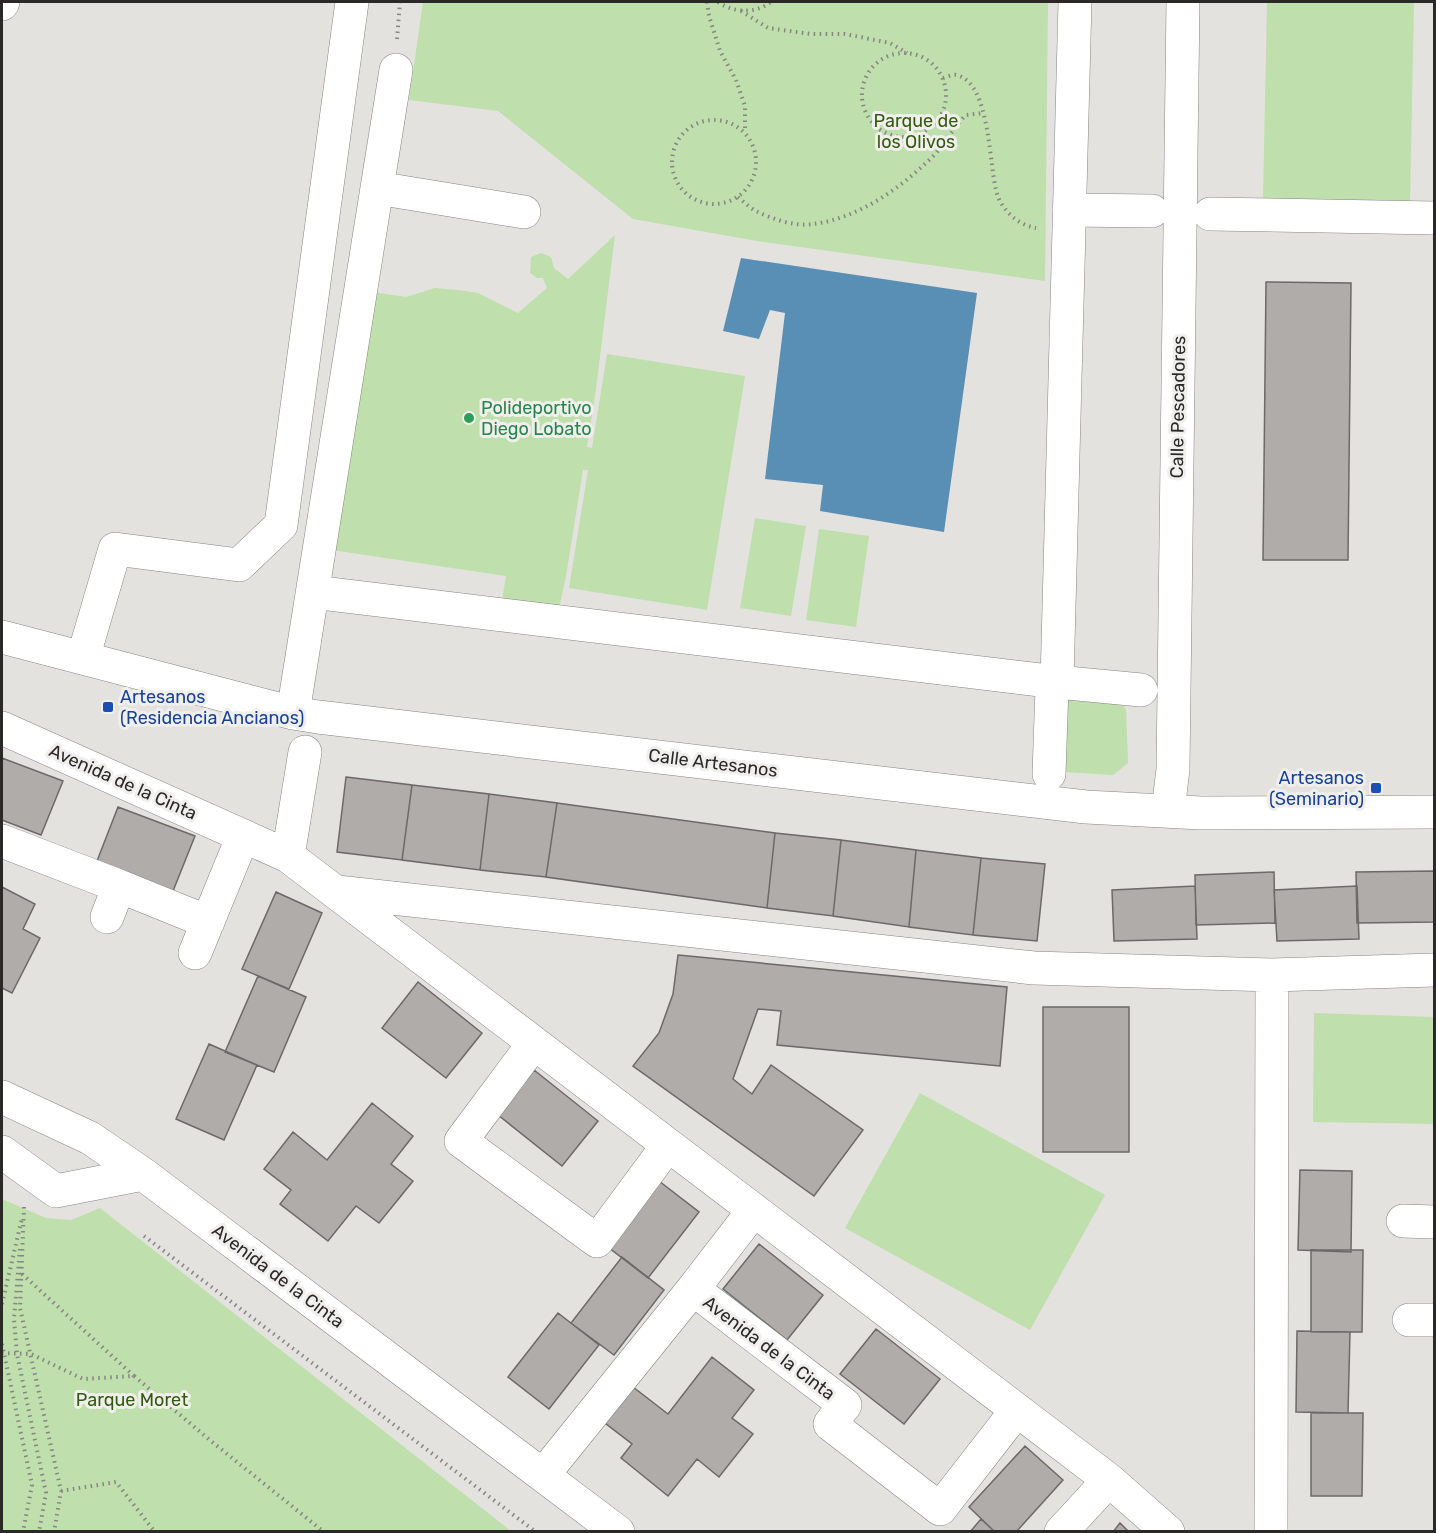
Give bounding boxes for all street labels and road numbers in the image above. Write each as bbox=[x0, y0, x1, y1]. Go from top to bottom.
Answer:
street label: Calle Pescadores bbox=[1166, 335, 1190, 479]
street label: Avenida de la Cinta bbox=[46, 740, 200, 824]
street label: Calle Artesanos bbox=[647, 744, 779, 782]
street label: Avenida de la Cinta bbox=[208, 1219, 348, 1333]
street label: Avenida de la Cinta bbox=[699, 1291, 839, 1405]

